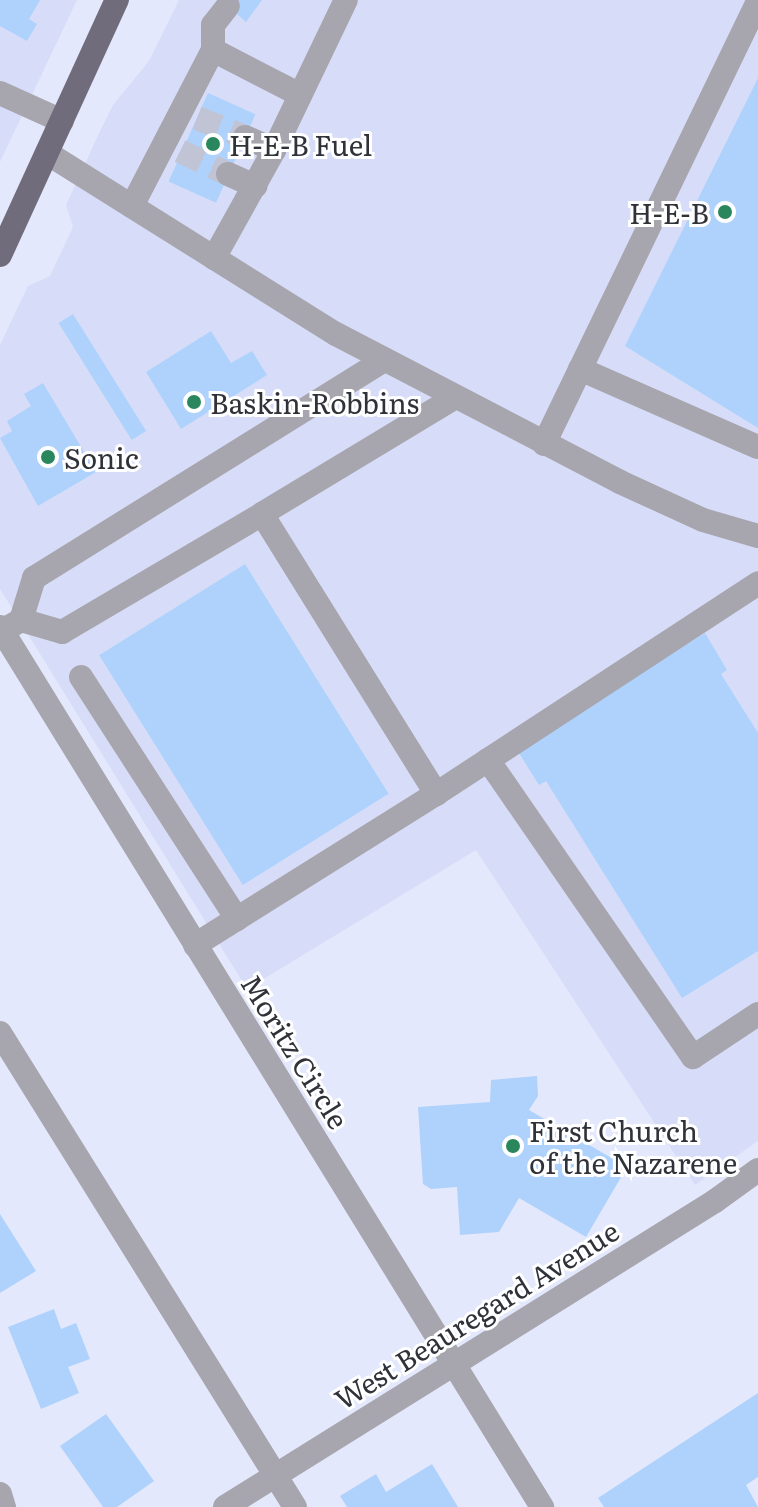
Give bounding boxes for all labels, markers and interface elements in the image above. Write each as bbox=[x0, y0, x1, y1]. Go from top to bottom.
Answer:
place label: H-E-B Fuel bbox=[229, 127, 372, 161]
marker: H-E-B Fuel bbox=[204, 135, 222, 153]
place label: H-E-B bbox=[629, 195, 709, 229]
marker: H-E-B bbox=[716, 203, 734, 221]
place label: Baskin-Robbins bbox=[210, 385, 419, 419]
marker: Baskin-Robbins bbox=[185, 393, 203, 411]
place label: Sonic bbox=[64, 440, 139, 474]
marker: Sonic bbox=[39, 448, 57, 466]
street label: Moritz Circle bbox=[235, 968, 357, 1134]
place label: First Church of the Nazarene bbox=[529, 1113, 737, 1179]
marker: First Church of the Nazarene bbox=[504, 1137, 522, 1155]
street label: West Beauregard Avenue bbox=[328, 1213, 624, 1415]

